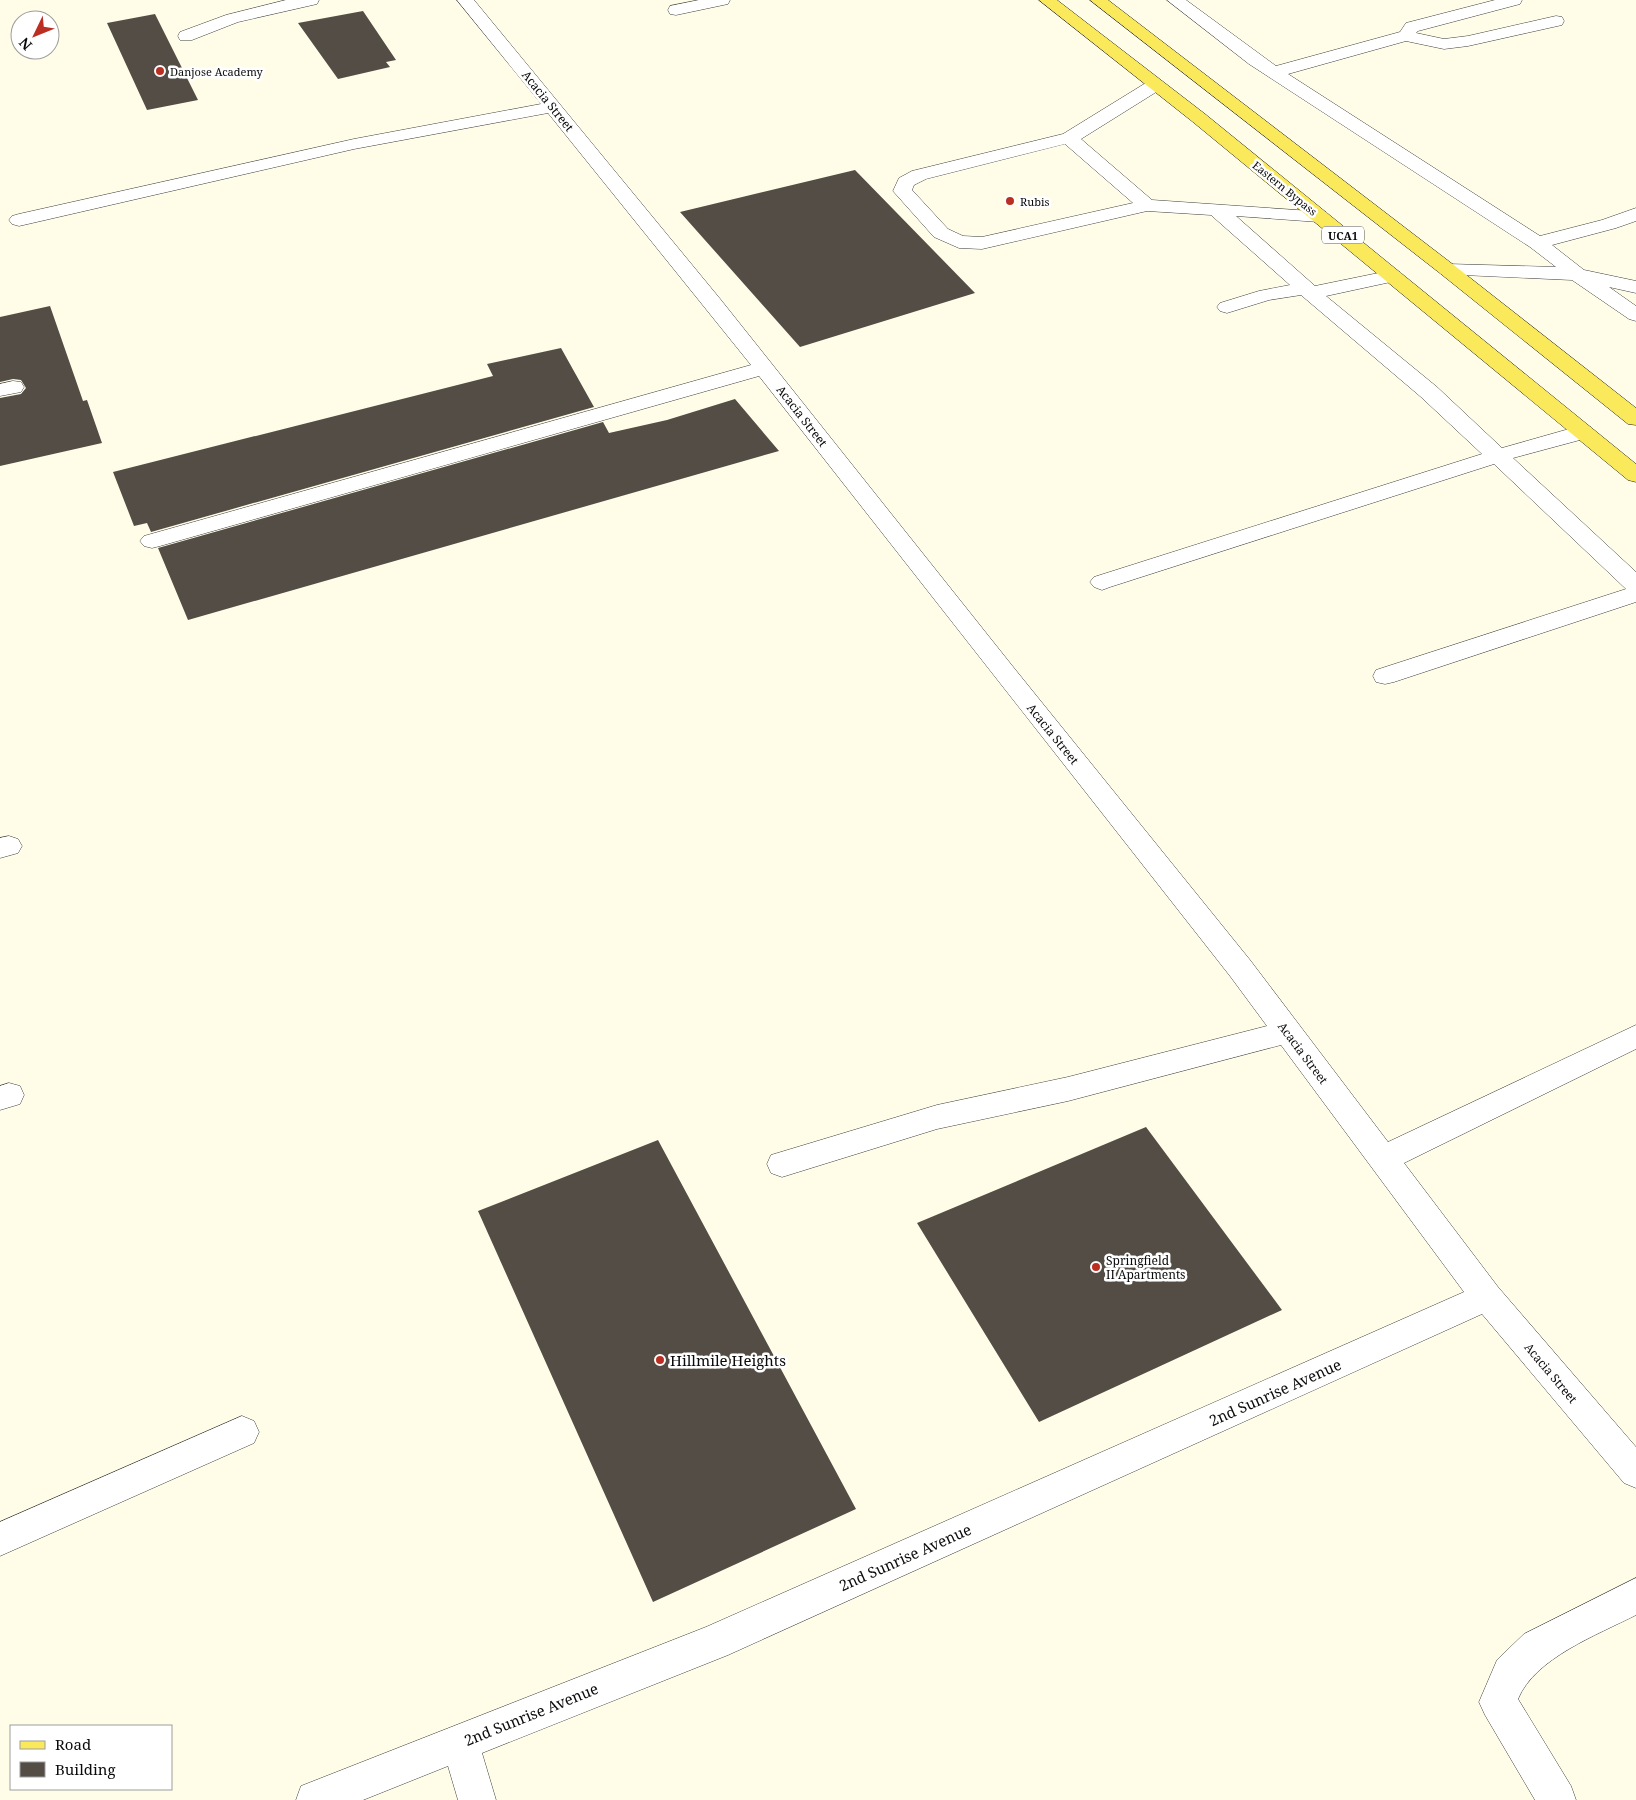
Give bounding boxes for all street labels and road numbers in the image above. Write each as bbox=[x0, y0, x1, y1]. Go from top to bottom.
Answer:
street label: Acacia Street bbox=[518, 67, 578, 135]
street label: Eastern Bypass bbox=[1250, 157, 1320, 219]
road number: UCA1 bbox=[1322, 226, 1364, 244]
street label: Acacia Street bbox=[773, 382, 831, 450]
street label: Acacia Street bbox=[1023, 700, 1083, 768]
street label: Acacia Street bbox=[1274, 1018, 1332, 1088]
street label: Acacia Street bbox=[1521, 1339, 1581, 1407]
street label: 2nd Sunrise Avenue bbox=[1206, 1354, 1344, 1430]
street label: 2nd Sunrise Avenue bbox=[836, 1519, 974, 1595]
street label: 2nd Sunrise Avenue bbox=[461, 1678, 601, 1750]

